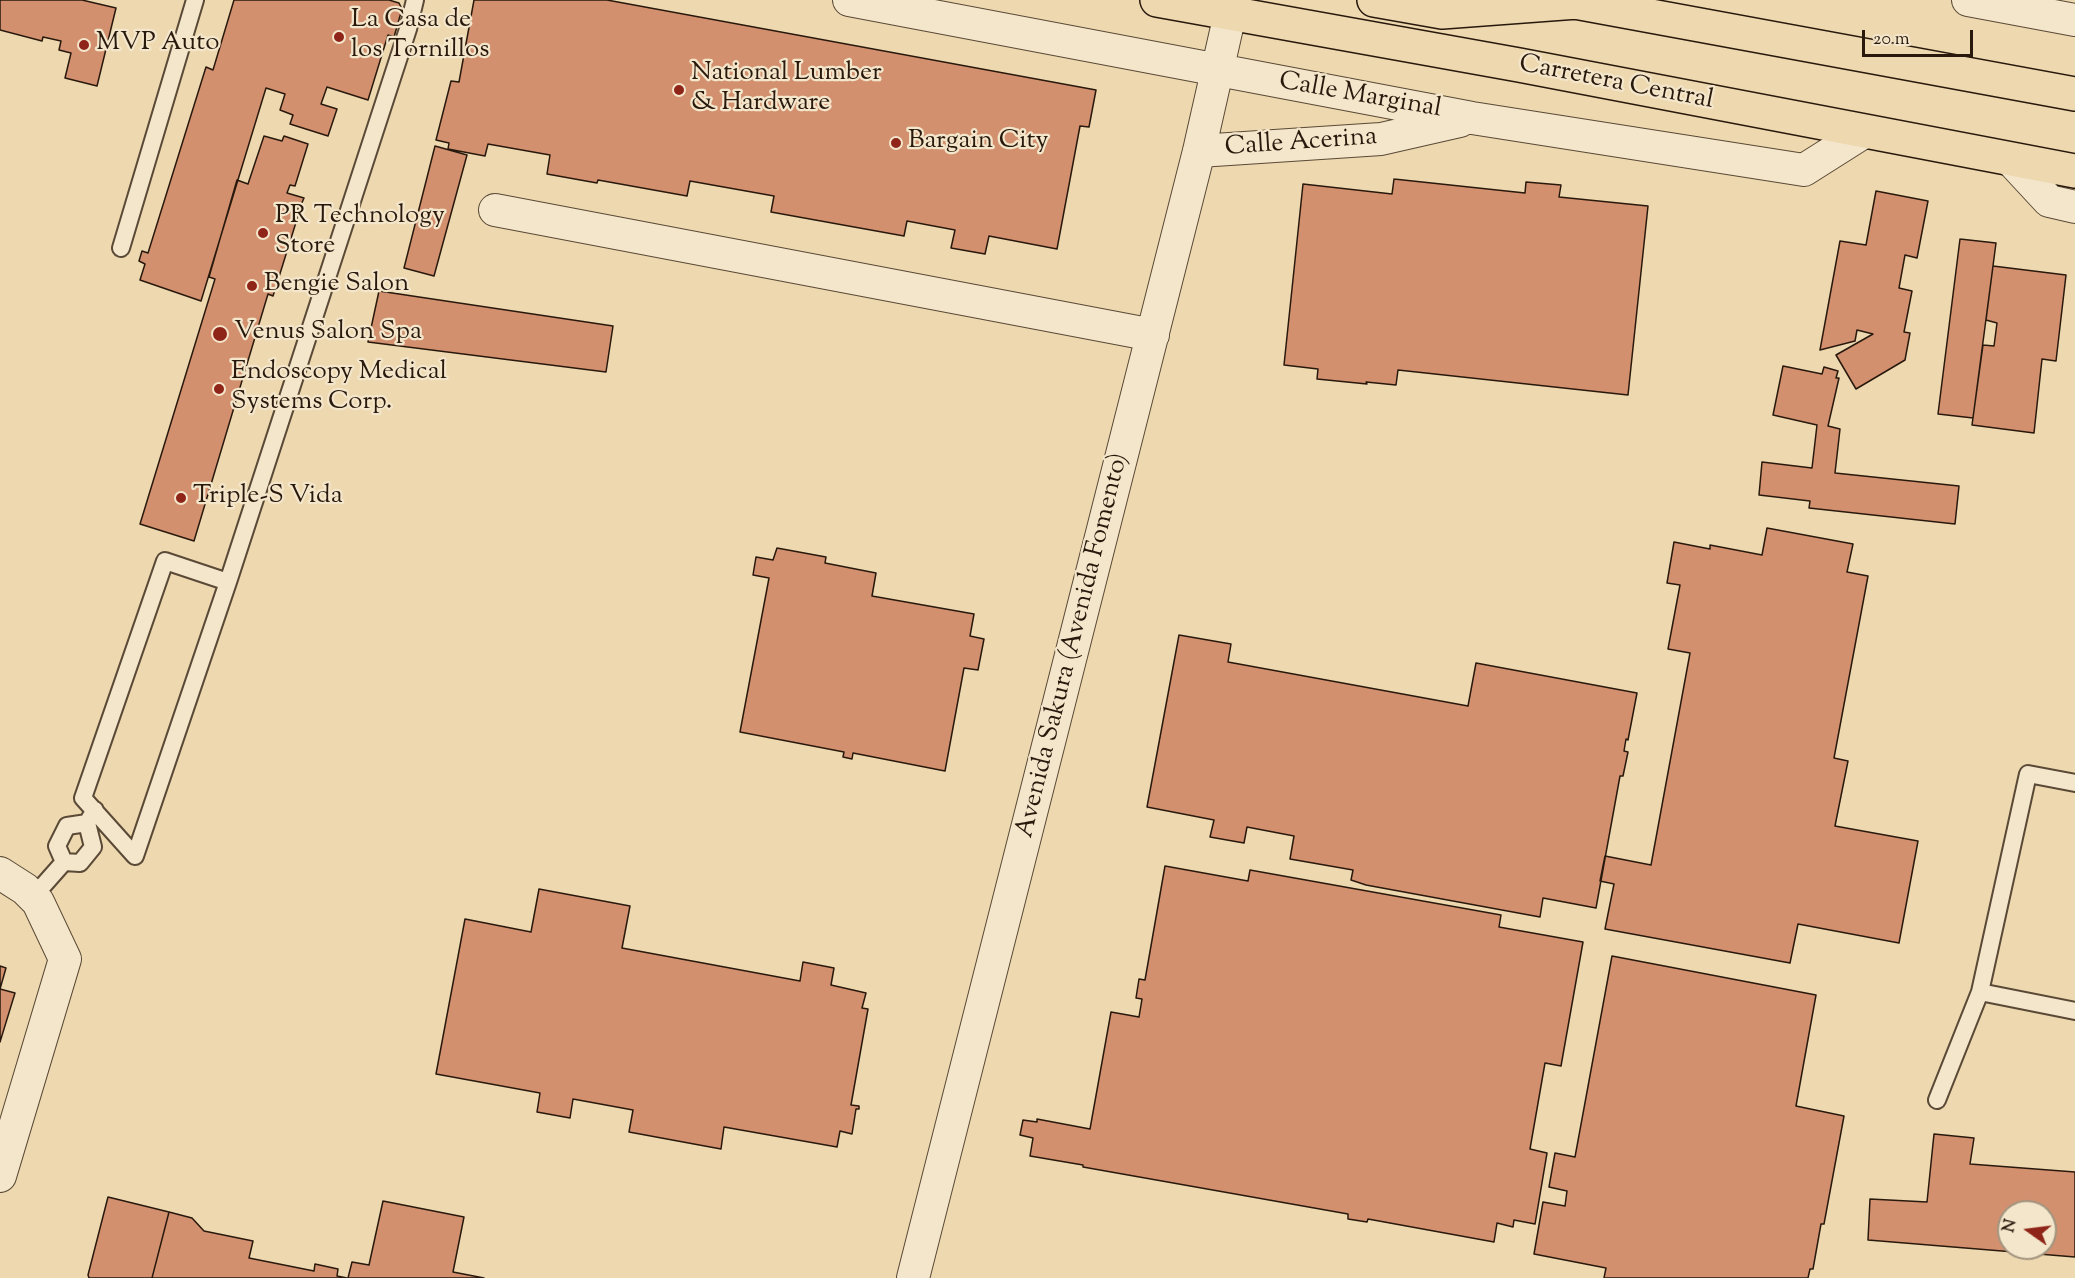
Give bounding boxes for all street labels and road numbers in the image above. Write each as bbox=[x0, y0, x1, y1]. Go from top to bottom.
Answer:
street label: Carretera Central bbox=[1516, 50, 1716, 118]
street label: Calle Marginal bbox=[1276, 67, 1444, 127]
street label: Calle Acerina bbox=[1224, 123, 1378, 165]
street label: Avenida Sakura (Avenida Fomento) bbox=[1011, 450, 1137, 842]

